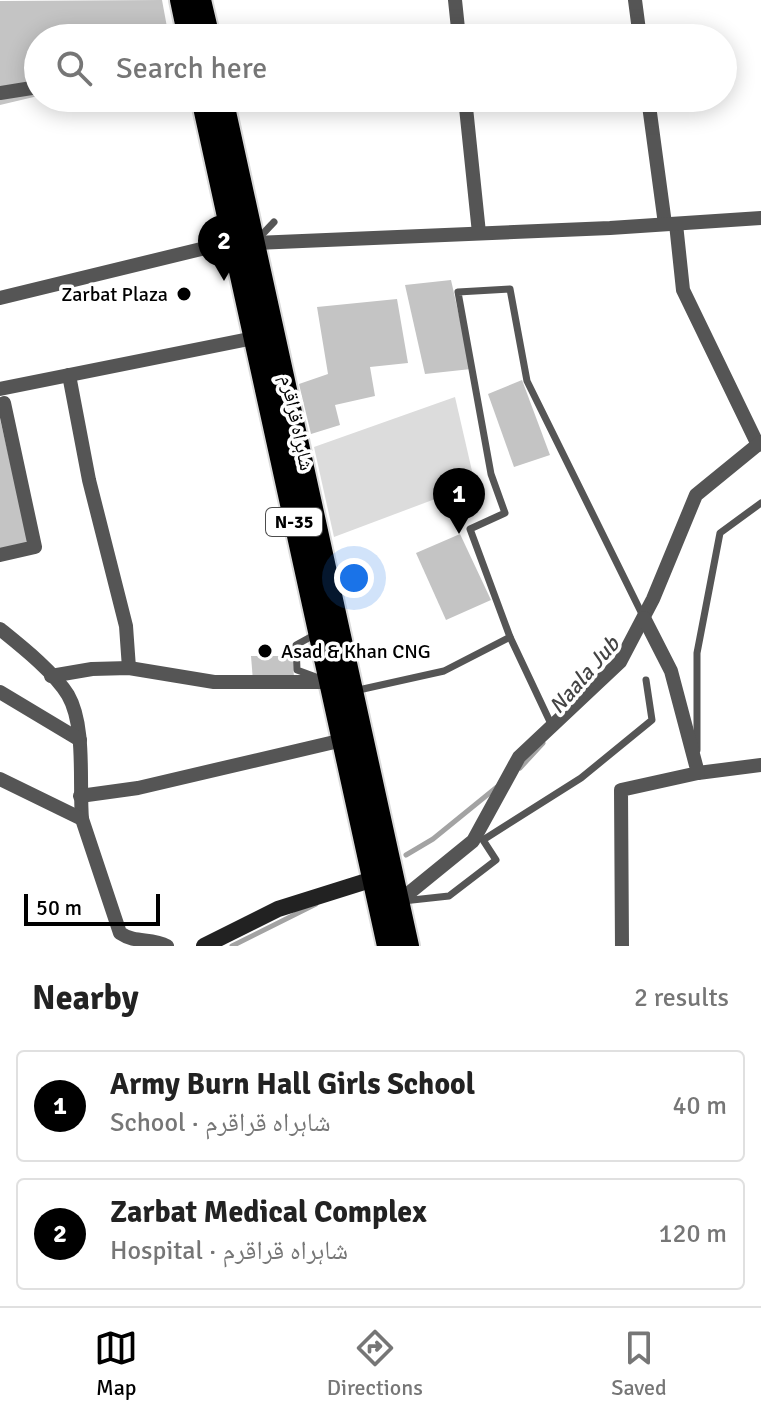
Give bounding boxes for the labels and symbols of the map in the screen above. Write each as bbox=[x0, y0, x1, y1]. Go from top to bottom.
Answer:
pin: 2 bbox=[198, 215, 250, 281]
place label: Zarbat Plaza bbox=[61, 282, 168, 307]
marker: Zarbat Plaza bbox=[175, 285, 193, 303]
street label: شاہراہ قراقرم bbox=[274, 373, 319, 473]
pin: 1 bbox=[433, 468, 485, 534]
road number: N-35 bbox=[266, 508, 322, 536]
your location bbox=[334, 558, 374, 598]
water label: Naala Jub bbox=[543, 630, 626, 719]
place label: Asad & Khan CNG bbox=[281, 639, 431, 664]
marker: Asad & Khan CNG bbox=[256, 642, 274, 660]
scale bar bbox=[24, 890, 160, 926]

